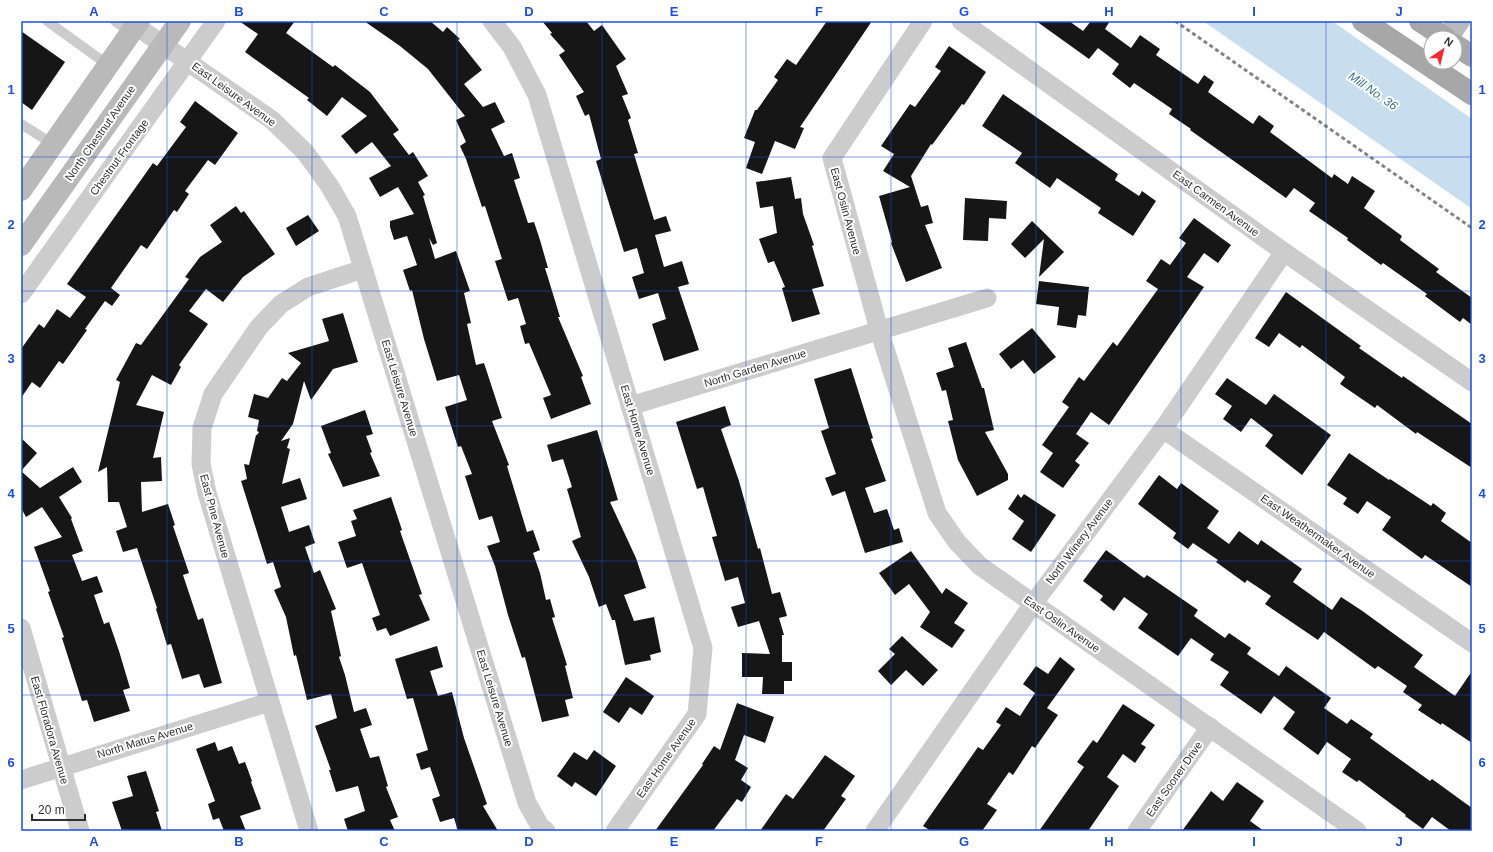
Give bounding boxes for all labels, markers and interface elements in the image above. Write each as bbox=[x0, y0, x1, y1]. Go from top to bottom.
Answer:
text: A bbox=[89, 4, 99, 19]
text: B bbox=[234, 4, 244, 19]
text: C bbox=[379, 4, 389, 19]
text: D bbox=[524, 4, 534, 19]
text: E bbox=[670, 4, 679, 19]
text: F bbox=[815, 4, 823, 19]
text: G bbox=[959, 4, 969, 19]
text: H bbox=[1104, 4, 1114, 19]
text: I bbox=[1252, 4, 1256, 19]
text: J bbox=[1395, 4, 1403, 19]
north arrow bbox=[1423, 30, 1463, 70]
text: N bbox=[1442, 35, 1455, 49]
street label: East Leisure Avenue bbox=[190, 60, 278, 128]
water label: Mill No. 36 bbox=[1346, 69, 1400, 113]
text: 1 bbox=[7, 82, 15, 97]
text: 1 bbox=[1478, 82, 1486, 97]
street label: North Chestnut Avenue bbox=[63, 83, 137, 183]
street label: Chestnut Frontage bbox=[87, 117, 151, 197]
street label: East Oslin Avenue bbox=[829, 166, 863, 256]
street label: East Carmen Avenue bbox=[1171, 168, 1261, 238]
text: 2 bbox=[7, 217, 15, 232]
text: 2 bbox=[1478, 217, 1486, 232]
street label: East Leisure Avenue bbox=[380, 338, 420, 438]
street label: North Garden Avenue bbox=[702, 347, 808, 389]
text: 3 bbox=[7, 351, 15, 366]
text: 3 bbox=[1478, 351, 1486, 366]
street label: East Home Avenue bbox=[619, 383, 657, 477]
street label: East Pine Avenue bbox=[198, 473, 232, 559]
text: 4 bbox=[7, 486, 15, 501]
text: 4 bbox=[1478, 486, 1486, 501]
street label: East Weathermaker Avenue bbox=[1259, 492, 1377, 580]
street label: North Winery Avenue bbox=[1043, 496, 1115, 586]
street label: East Oslin Avenue bbox=[1022, 593, 1102, 655]
text: 5 bbox=[7, 621, 15, 636]
text: 5 bbox=[1478, 621, 1486, 636]
street label: East Leisure Avenue bbox=[475, 648, 515, 748]
street label: East Floradora Avenue bbox=[29, 675, 71, 785]
street label: East Home Avenue bbox=[634, 716, 698, 800]
street label: North Matus Avenue bbox=[96, 720, 194, 760]
street label: East Sooner Drive bbox=[1143, 739, 1205, 819]
text: 6 bbox=[7, 755, 15, 770]
text: 6 bbox=[1478, 755, 1486, 770]
scale bar bbox=[32, 796, 85, 822]
text: 20 m bbox=[38, 803, 65, 817]
text: A bbox=[89, 834, 99, 849]
text: B bbox=[234, 834, 244, 849]
text: C bbox=[379, 834, 389, 849]
text: D bbox=[524, 834, 534, 849]
text: E bbox=[670, 834, 679, 849]
text: F bbox=[815, 834, 823, 849]
text: G bbox=[959, 834, 969, 849]
text: H bbox=[1104, 834, 1114, 849]
text: I bbox=[1252, 834, 1256, 849]
text: J bbox=[1395, 834, 1403, 849]

